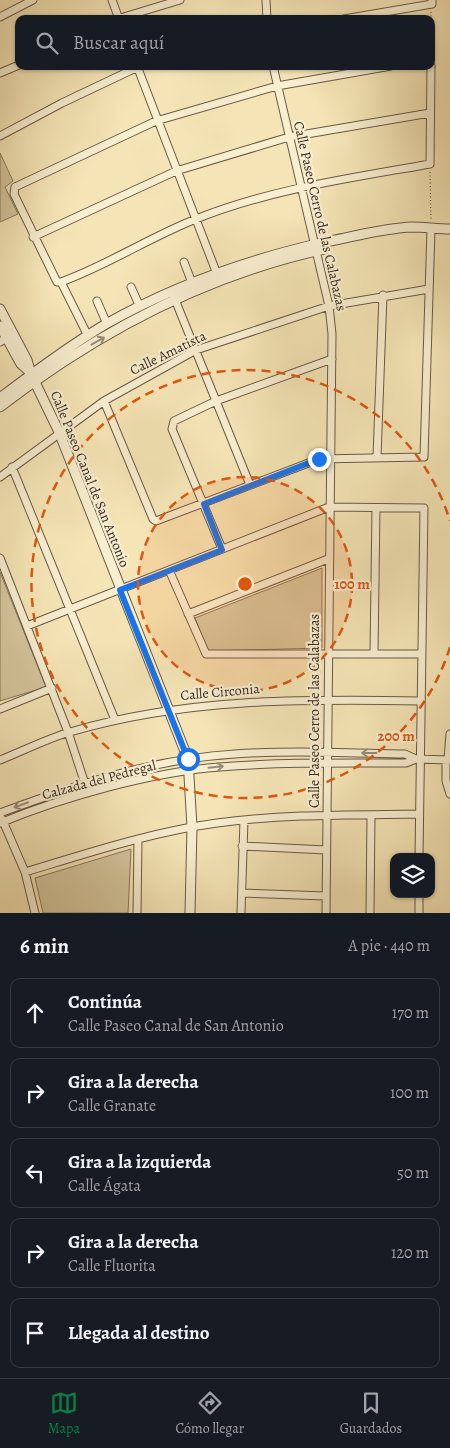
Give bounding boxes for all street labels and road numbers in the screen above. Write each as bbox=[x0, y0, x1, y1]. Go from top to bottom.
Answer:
street label: Calle Paseo Cerro de las Calabazas bbox=[289, 119, 351, 313]
street label: Calle Amatista bbox=[127, 326, 210, 380]
street label: Calle Paseo Canal de San Antonio bbox=[46, 388, 134, 570]
street label: Calle Paseo Cerro de las Calabazas bbox=[305, 614, 324, 808]
street label: Calle Circonia bbox=[179, 679, 261, 705]
street label: Calzada del Pedregal bbox=[40, 755, 159, 804]

